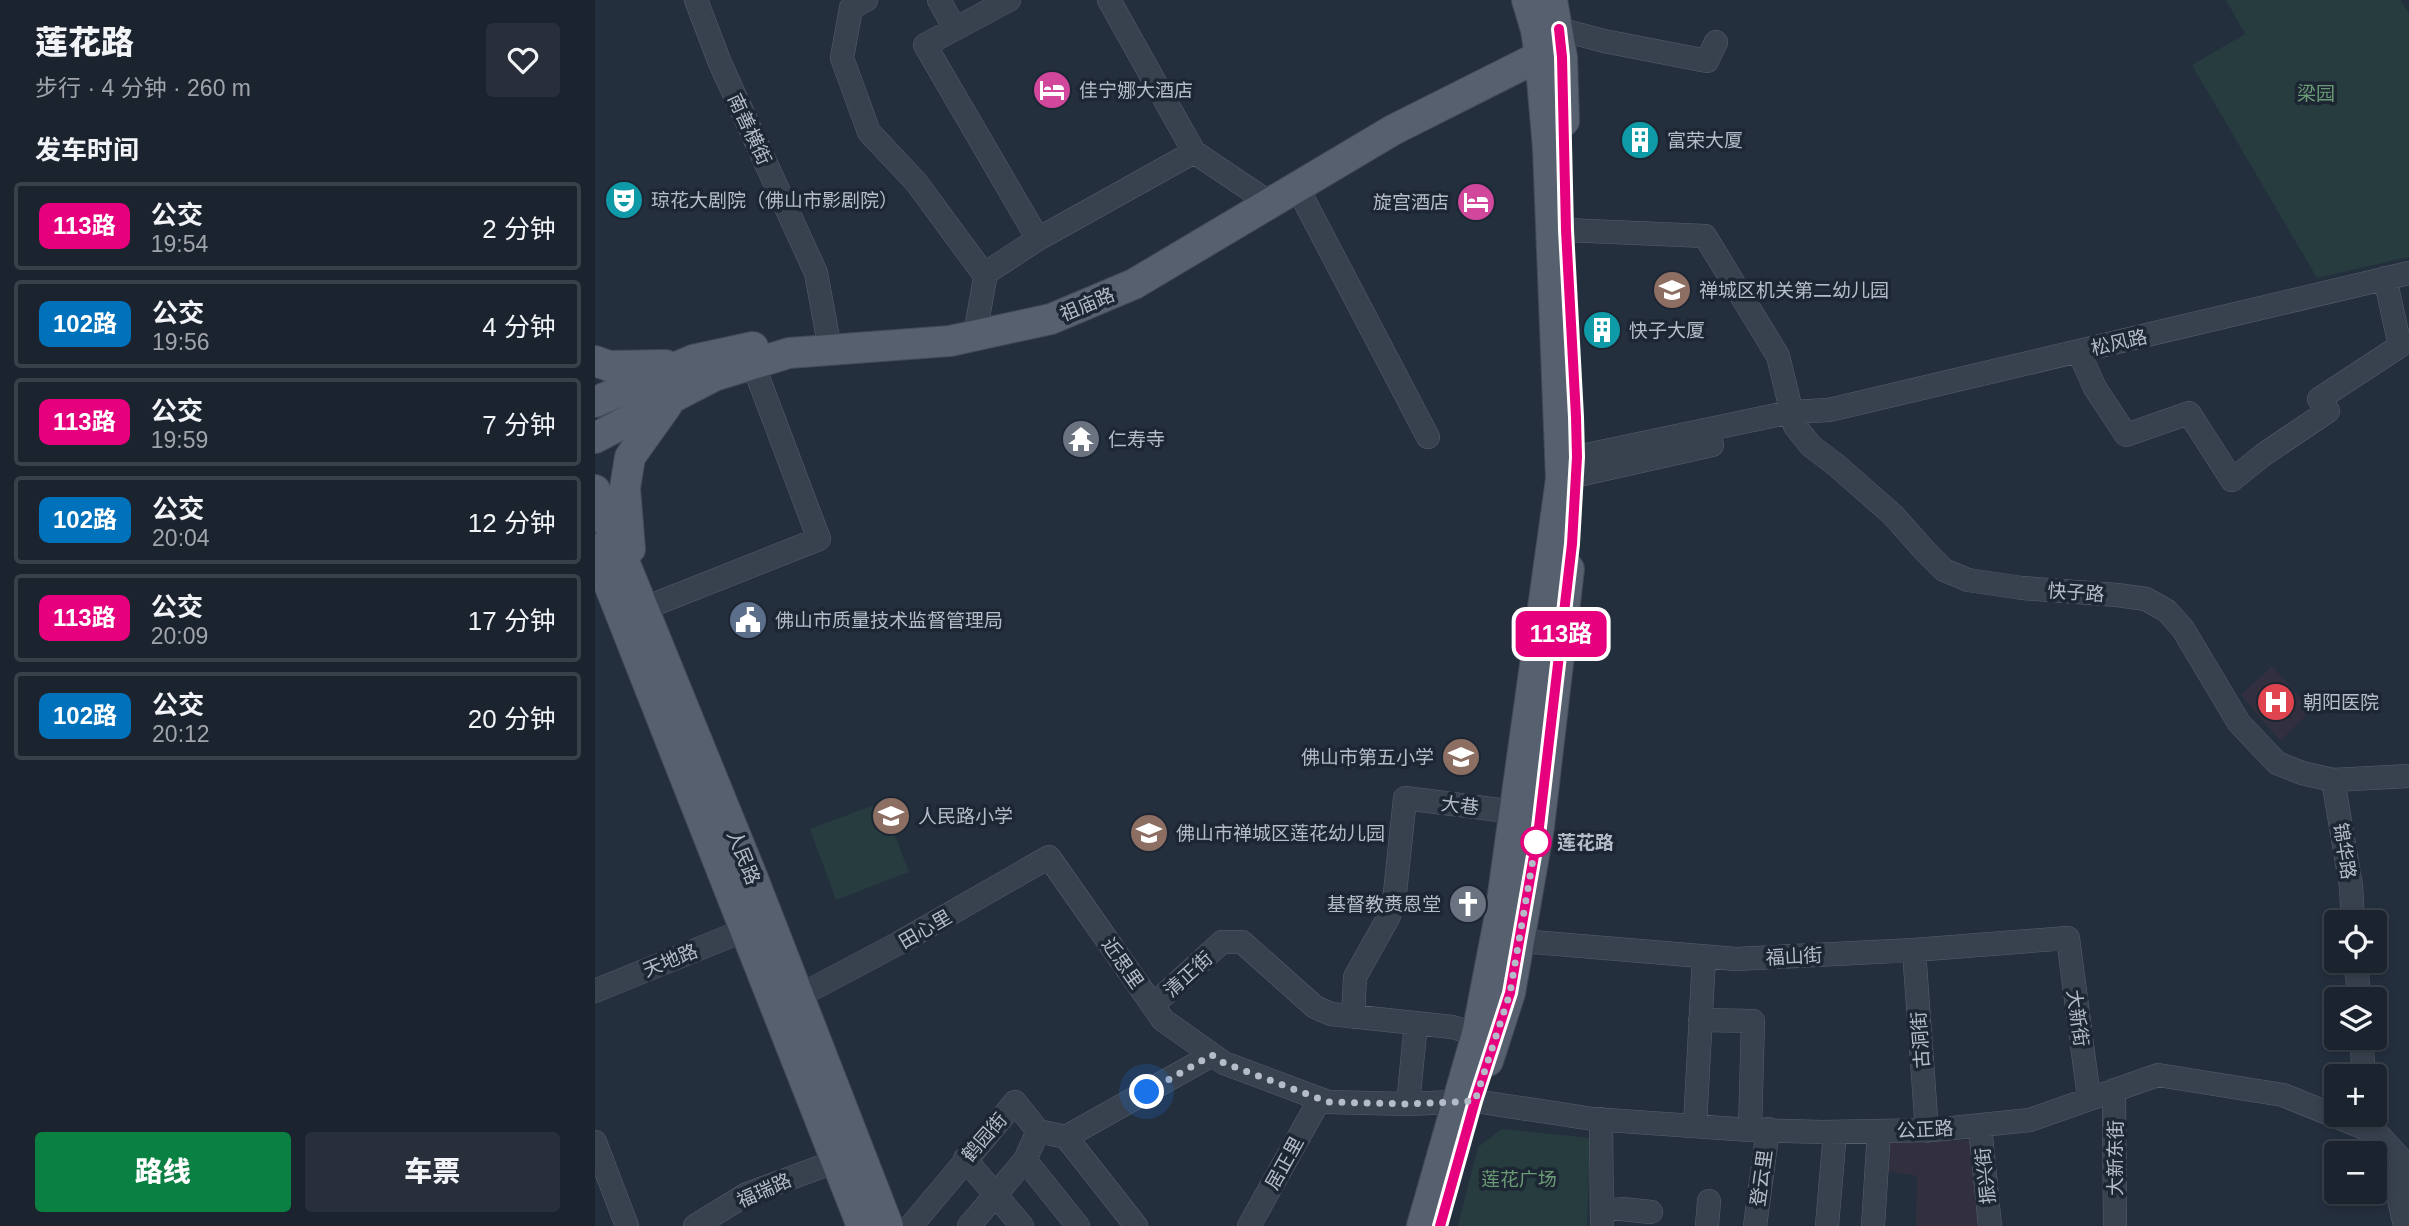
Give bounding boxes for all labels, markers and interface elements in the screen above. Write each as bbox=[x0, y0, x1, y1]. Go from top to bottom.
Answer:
button: heart bbox=[486, 23, 560, 97]
text: 莲花路 bbox=[35, 24, 134, 61]
hotel icon: 佳宁娜大酒店 bbox=[1031, 69, 1073, 111]
text: 步行 · 4 分钟 · 260 m bbox=[35, 75, 251, 101]
place label: 佳宁娜大酒店 bbox=[1079, 80, 1193, 101]
park label: 梁园 bbox=[2297, 83, 2335, 104]
street label: 南善横街 bbox=[724, 90, 775, 168]
building icon: 富荣大厦 bbox=[1619, 119, 1661, 161]
place label: 富荣大厦 bbox=[1667, 130, 1743, 151]
text: 发车时间 bbox=[35, 135, 139, 165]
theatre icon: 琼花大剧院（佛山市影剧院） bbox=[603, 179, 645, 221]
hotel icon: 旋宫酒店 bbox=[1455, 181, 1497, 223]
place label: 琼花大剧院（佛山市影剧院） bbox=[651, 190, 898, 211]
place label: 旋宫酒店 bbox=[1373, 192, 1449, 213]
text: 公交 bbox=[151, 200, 203, 230]
text: 113路 bbox=[53, 212, 116, 239]
text: 2 分钟 bbox=[482, 214, 556, 244]
text: 19:54 bbox=[151, 231, 208, 257]
school or university icon: 禅城区机关第二幼儿园 bbox=[1651, 269, 1693, 311]
place label: 禅城区机关第二幼儿园 bbox=[1699, 280, 1889, 301]
street label: 祖庙路 bbox=[1057, 284, 1118, 325]
text: 公交 bbox=[152, 298, 204, 328]
building icon: 快子大厦 bbox=[1581, 309, 1623, 351]
text: 102路 bbox=[53, 310, 117, 337]
text: 4 分钟 bbox=[482, 312, 556, 342]
place label: 快子大厦 bbox=[1629, 320, 1705, 341]
street label: 松风路 bbox=[2089, 326, 2149, 359]
text: 19:56 bbox=[152, 329, 210, 355]
text: 公交 bbox=[151, 396, 203, 426]
text: 113路 bbox=[53, 408, 116, 435]
text: 7 分钟 bbox=[482, 410, 556, 440]
temple icon: 仁寿寺 bbox=[1060, 418, 1102, 460]
text: 19:59 bbox=[151, 427, 208, 453]
place label: 仁寿寺 bbox=[1108, 429, 1165, 450]
text: 公交 bbox=[152, 494, 204, 524]
text: 102路 bbox=[53, 506, 117, 533]
text: 12 分钟 bbox=[468, 508, 556, 538]
text: 20:04 bbox=[152, 525, 210, 551]
street label: 快子路 bbox=[2047, 580, 2105, 605]
text: 公交 bbox=[151, 592, 203, 622]
public building icon: 佛山市质量技术监督管理局 bbox=[727, 599, 769, 641]
text: 113路 bbox=[53, 604, 116, 631]
text: 17 分钟 bbox=[468, 606, 556, 636]
place label: 佛山市质量技术监督管理局 bbox=[775, 610, 1003, 631]
line badge: 113路 bbox=[1512, 611, 1610, 657]
text: 113路 bbox=[1530, 620, 1592, 647]
text: 20:09 bbox=[151, 623, 208, 649]
hospital icon: 朝阳医院 bbox=[2255, 681, 2297, 723]
text: 公交 bbox=[152, 690, 204, 720]
place label: 朝阳医院 bbox=[2303, 692, 2379, 713]
text: 102路 bbox=[53, 702, 117, 729]
text: 20 分钟 bbox=[468, 704, 556, 734]
text: 20:12 bbox=[152, 721, 210, 747]
school or university icon: 佛山市第五小学 bbox=[1440, 736, 1482, 778]
place label: 佛山市第五小学 bbox=[1301, 747, 1434, 768]
street label: 大巷 bbox=[1440, 793, 1480, 818]
school or university icon: 人民路小学 bbox=[870, 795, 912, 837]
place label: 人民路小学 bbox=[918, 806, 1013, 827]
school or university icon: 佛山市禅城区莲花幼儿园 bbox=[1128, 812, 1170, 854]
street label: 锦华路 bbox=[2330, 821, 2359, 881]
place label: 佛山市禅城区莲花幼儿园 bbox=[1176, 823, 1385, 844]
street label: 人民路 bbox=[723, 827, 764, 888]
marker: 莲花路 bbox=[1521, 827, 1551, 857]
place label: 莲花路 bbox=[1557, 832, 1614, 853]
church icon: 基督教赉恩堂 bbox=[1447, 883, 1489, 925]
place label: 基督教赉恩堂 bbox=[1327, 894, 1441, 915]
street label: 田心里 bbox=[895, 906, 955, 953]
map controls bbox=[2324, 910, 2387, 1204]
button: locate bbox=[2324, 910, 2387, 973]
street label: 近思里 bbox=[1098, 934, 1148, 993]
street label: 天地路 bbox=[640, 940, 701, 981]
street label: 福山街 bbox=[1765, 945, 1823, 968]
street label: 清正街 bbox=[1160, 947, 1217, 1001]
button: layers bbox=[2324, 987, 2387, 1050]
street label: 大新街 bbox=[2063, 988, 2092, 1048]
street label: 古洞街 bbox=[1908, 1011, 1933, 1069]
button: + bbox=[2324, 1064, 2387, 1127]
your location bbox=[1129, 1074, 1164, 1109]
street label: 鹤园街 bbox=[958, 1109, 1011, 1166]
street label: 公正路 bbox=[1896, 1118, 1954, 1141]
street label: 大新东街 bbox=[2105, 1120, 2126, 1196]
button: 路线 bbox=[35, 1132, 291, 1212]
button: 车票 bbox=[305, 1132, 560, 1212]
street label: 居正里 bbox=[1261, 1133, 1307, 1193]
button: − bbox=[2324, 1141, 2387, 1204]
street label: 振兴街 bbox=[1972, 1146, 1999, 1205]
street label: 登云里 bbox=[1747, 1148, 1776, 1208]
street label: 福瑞路 bbox=[734, 1169, 795, 1212]
park label: 莲花广场 bbox=[1481, 1169, 1557, 1190]

